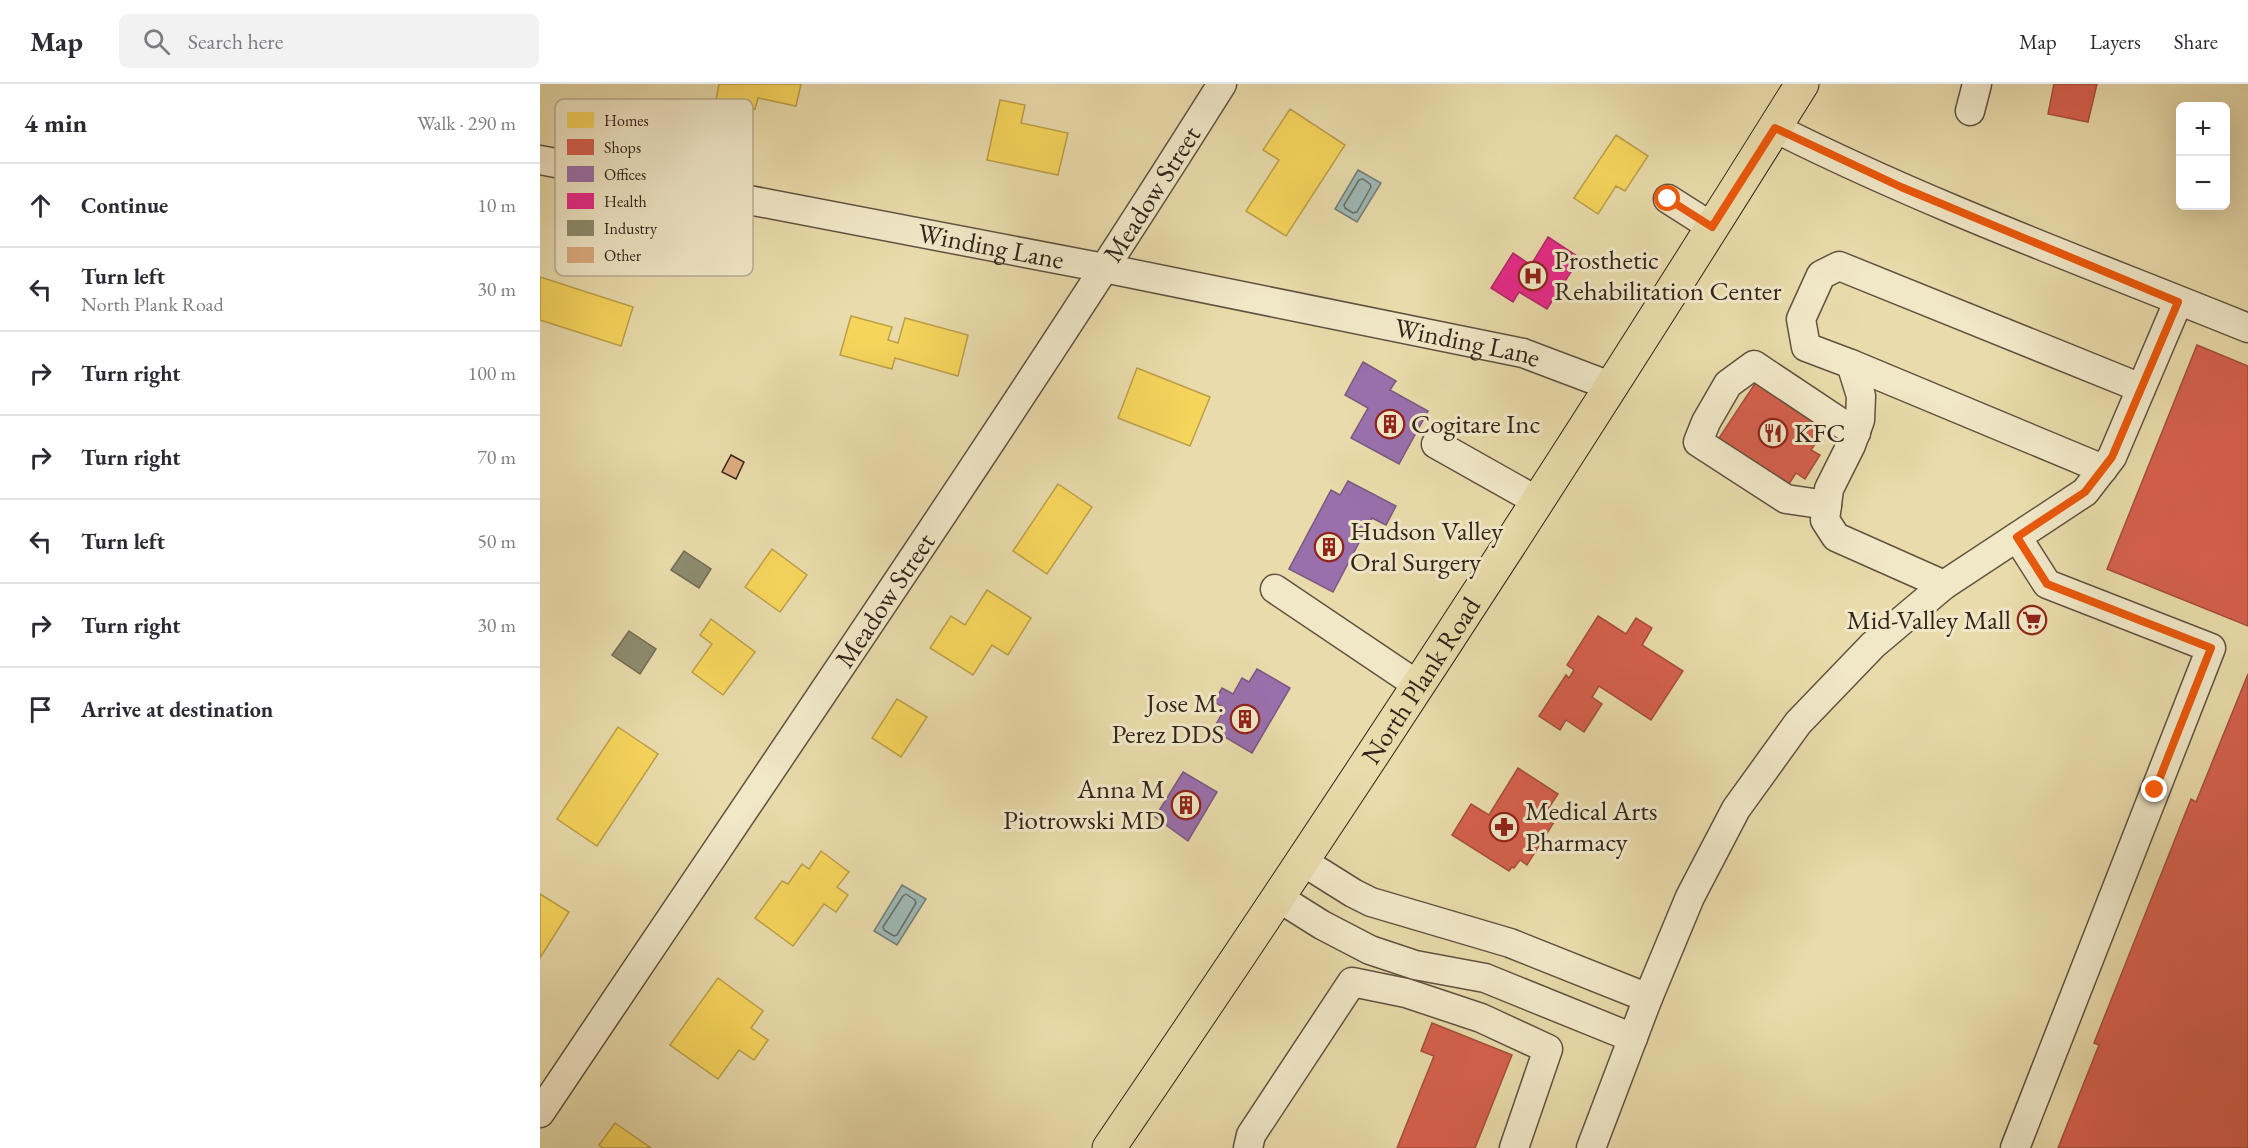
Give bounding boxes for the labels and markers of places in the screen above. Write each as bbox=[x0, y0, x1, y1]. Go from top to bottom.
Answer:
place label: Prosthetic Rehabilitation Center bbox=[1554, 242, 1781, 308]
hospital icon: Prosthetic Rehabilitation Center bbox=[1517, 260, 1549, 292]
place label: Cogitare Inc bbox=[1411, 406, 1541, 441]
building icon: Cogitare Inc bbox=[1374, 408, 1406, 440]
place label: KFC bbox=[1794, 415, 1845, 450]
restaurant icon: KFC bbox=[1757, 417, 1789, 449]
place label: Hudson Valley Oral Surgery bbox=[1350, 513, 1503, 579]
building icon: Hudson Valley Oral Surgery bbox=[1313, 531, 1345, 563]
place label: Mid-Valley Mall bbox=[1846, 602, 2011, 637]
supermarket icon: Mid-Valley Mall bbox=[2016, 604, 2048, 636]
place label: Jose M. Perez DDS bbox=[1112, 685, 1224, 751]
building icon: Jose M. Perez DDS bbox=[1229, 703, 1261, 735]
place label: Anna M Piotrowski MD bbox=[1003, 771, 1165, 837]
building icon: Anna M Piotrowski MD bbox=[1170, 789, 1202, 821]
place label: Medical Arts Pharmacy bbox=[1525, 793, 1657, 859]
pharmacy icon: Medical Arts Pharmacy bbox=[1488, 811, 1520, 843]

